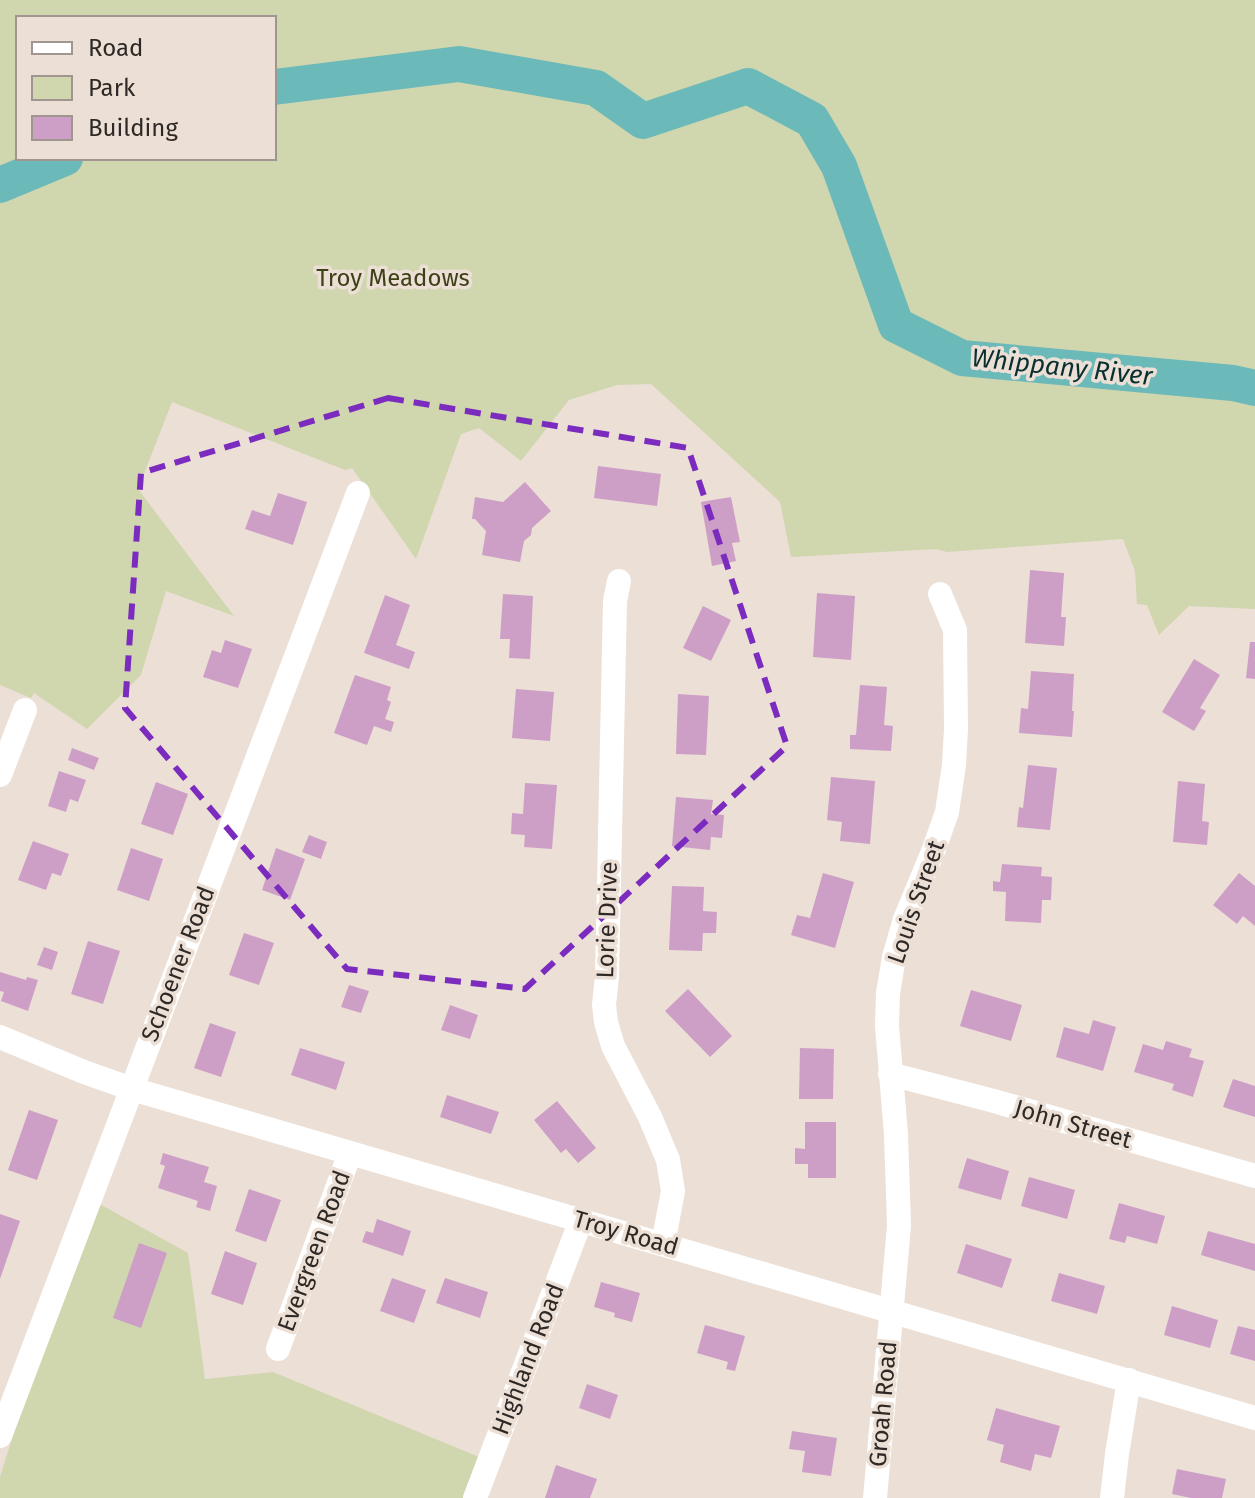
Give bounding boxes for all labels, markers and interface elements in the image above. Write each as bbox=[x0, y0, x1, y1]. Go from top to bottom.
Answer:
legend bbox=[16, 16, 276, 160]
text: Road bbox=[88, 34, 143, 62]
text: Park bbox=[88, 74, 136, 102]
text: Building bbox=[88, 114, 178, 142]
park label: Troy Meadows bbox=[316, 264, 470, 292]
water label: Whippany River bbox=[970, 342, 1155, 392]
street label: Louis Street bbox=[882, 836, 950, 967]
street label: Lorie Drive bbox=[591, 861, 623, 979]
street label: Schoener Road bbox=[136, 883, 220, 1045]
street label: John Street bbox=[1011, 1094, 1135, 1154]
street label: Evergreen Road bbox=[272, 1167, 356, 1335]
street label: Troy Road bbox=[570, 1205, 682, 1261]
street label: Highland Road bbox=[486, 1279, 570, 1439]
street label: Groah Road bbox=[864, 1340, 902, 1468]

